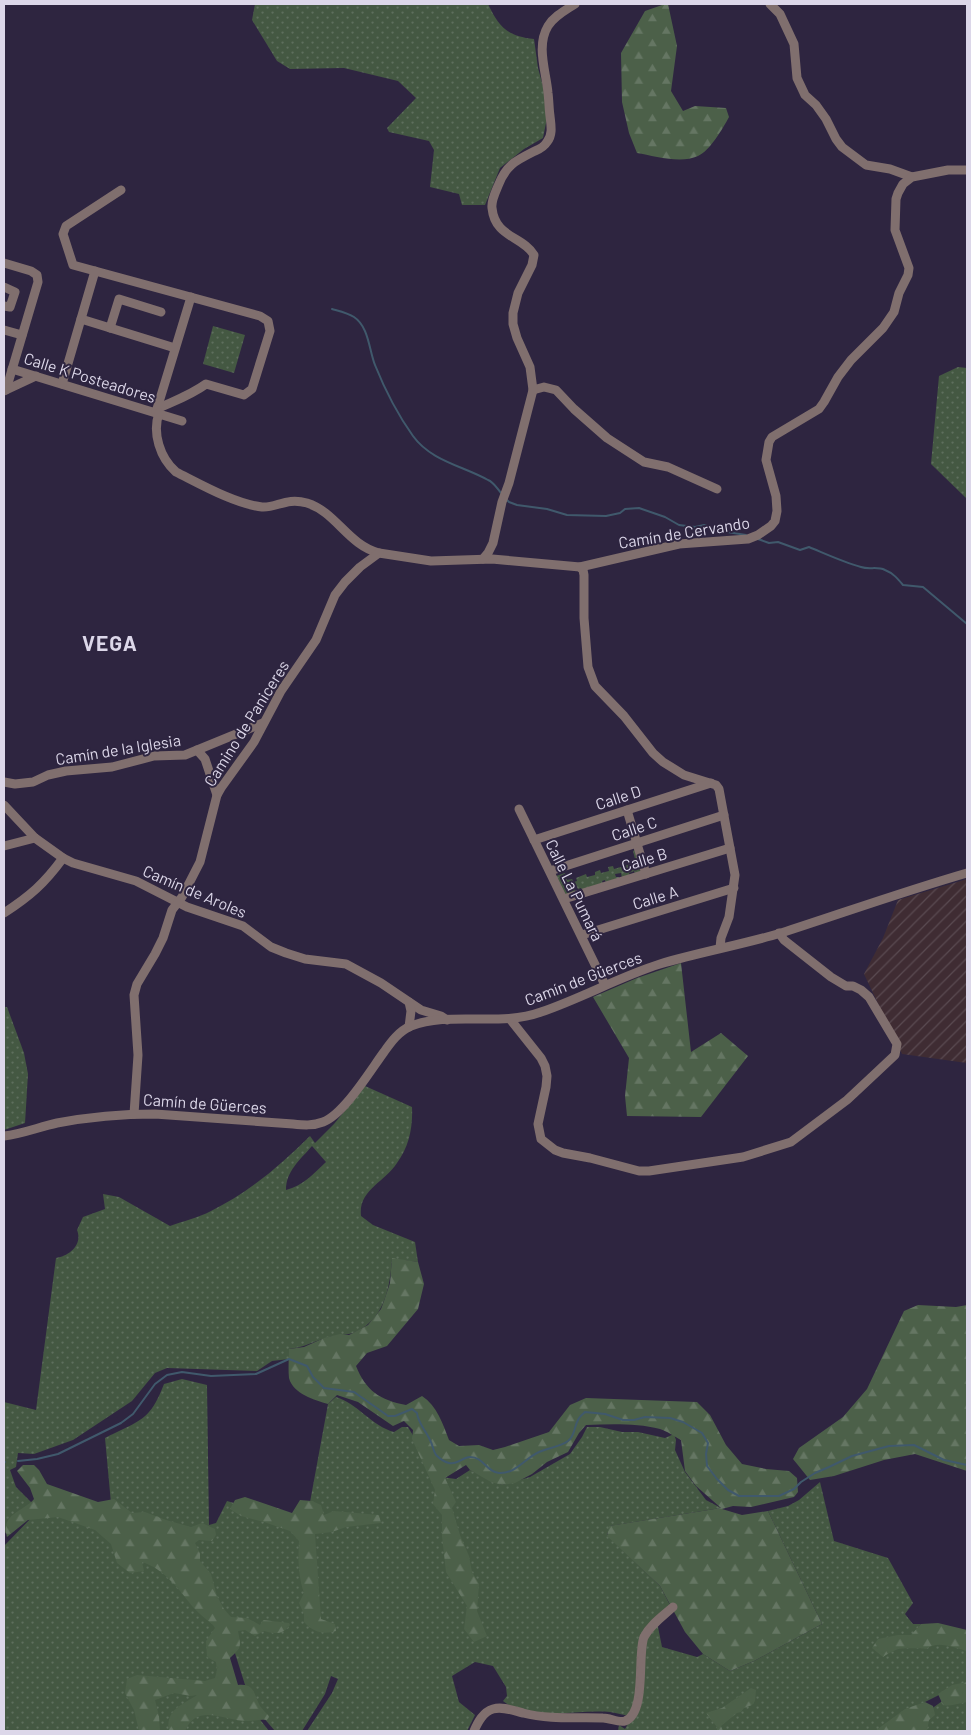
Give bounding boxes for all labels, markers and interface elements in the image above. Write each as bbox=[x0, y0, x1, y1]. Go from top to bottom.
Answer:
street label: Calle K Posteadores bbox=[22, 348, 158, 406]
street label: Camín de Cervando bbox=[617, 512, 751, 552]
district label: VEGA bbox=[82, 630, 138, 655]
street label: Camino de Paniceres bbox=[200, 657, 292, 789]
street label: Camín de la Iglesia bbox=[54, 730, 182, 768]
street label: Calle D bbox=[593, 781, 643, 813]
street label: Calle C bbox=[609, 812, 659, 844]
street label: Calle La Pumará bbox=[542, 836, 608, 944]
street label: Calle B bbox=[619, 843, 669, 875]
street label: Camín de Aroles bbox=[140, 861, 250, 921]
street label: Calle A bbox=[630, 881, 680, 913]
street label: Camín de Güerces bbox=[522, 947, 644, 1009]
street label: Camín de Güerces bbox=[143, 1089, 267, 1117]

